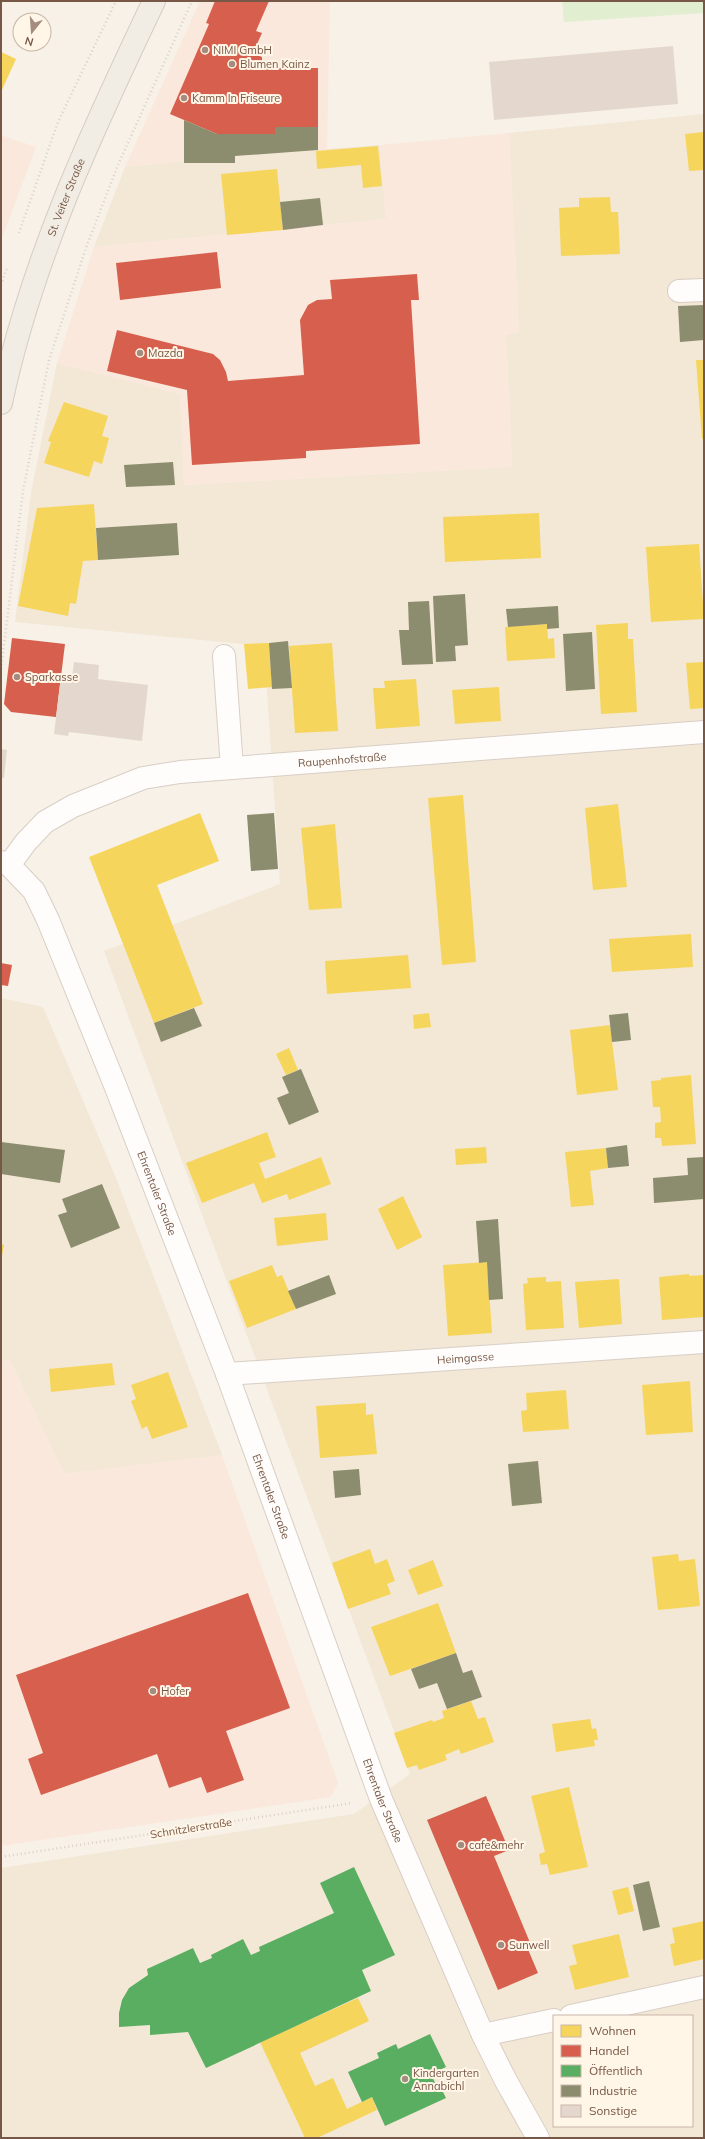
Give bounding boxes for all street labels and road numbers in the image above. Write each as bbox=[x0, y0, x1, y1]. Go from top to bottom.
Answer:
street label: St. Veiter Straße bbox=[44, 156, 88, 238]
street label: Raupenhofstraße bbox=[297, 749, 387, 770]
street label: Ehrentaler Straße bbox=[134, 1149, 180, 1238]
street label: Heimgasse bbox=[437, 1349, 494, 1367]
street label: Ehrentaler Straße bbox=[250, 1452, 293, 1541]
street label: Ehrentaler Straße bbox=[360, 1757, 406, 1845]
street label: Schnitzlerstraße bbox=[149, 1815, 233, 1841]

